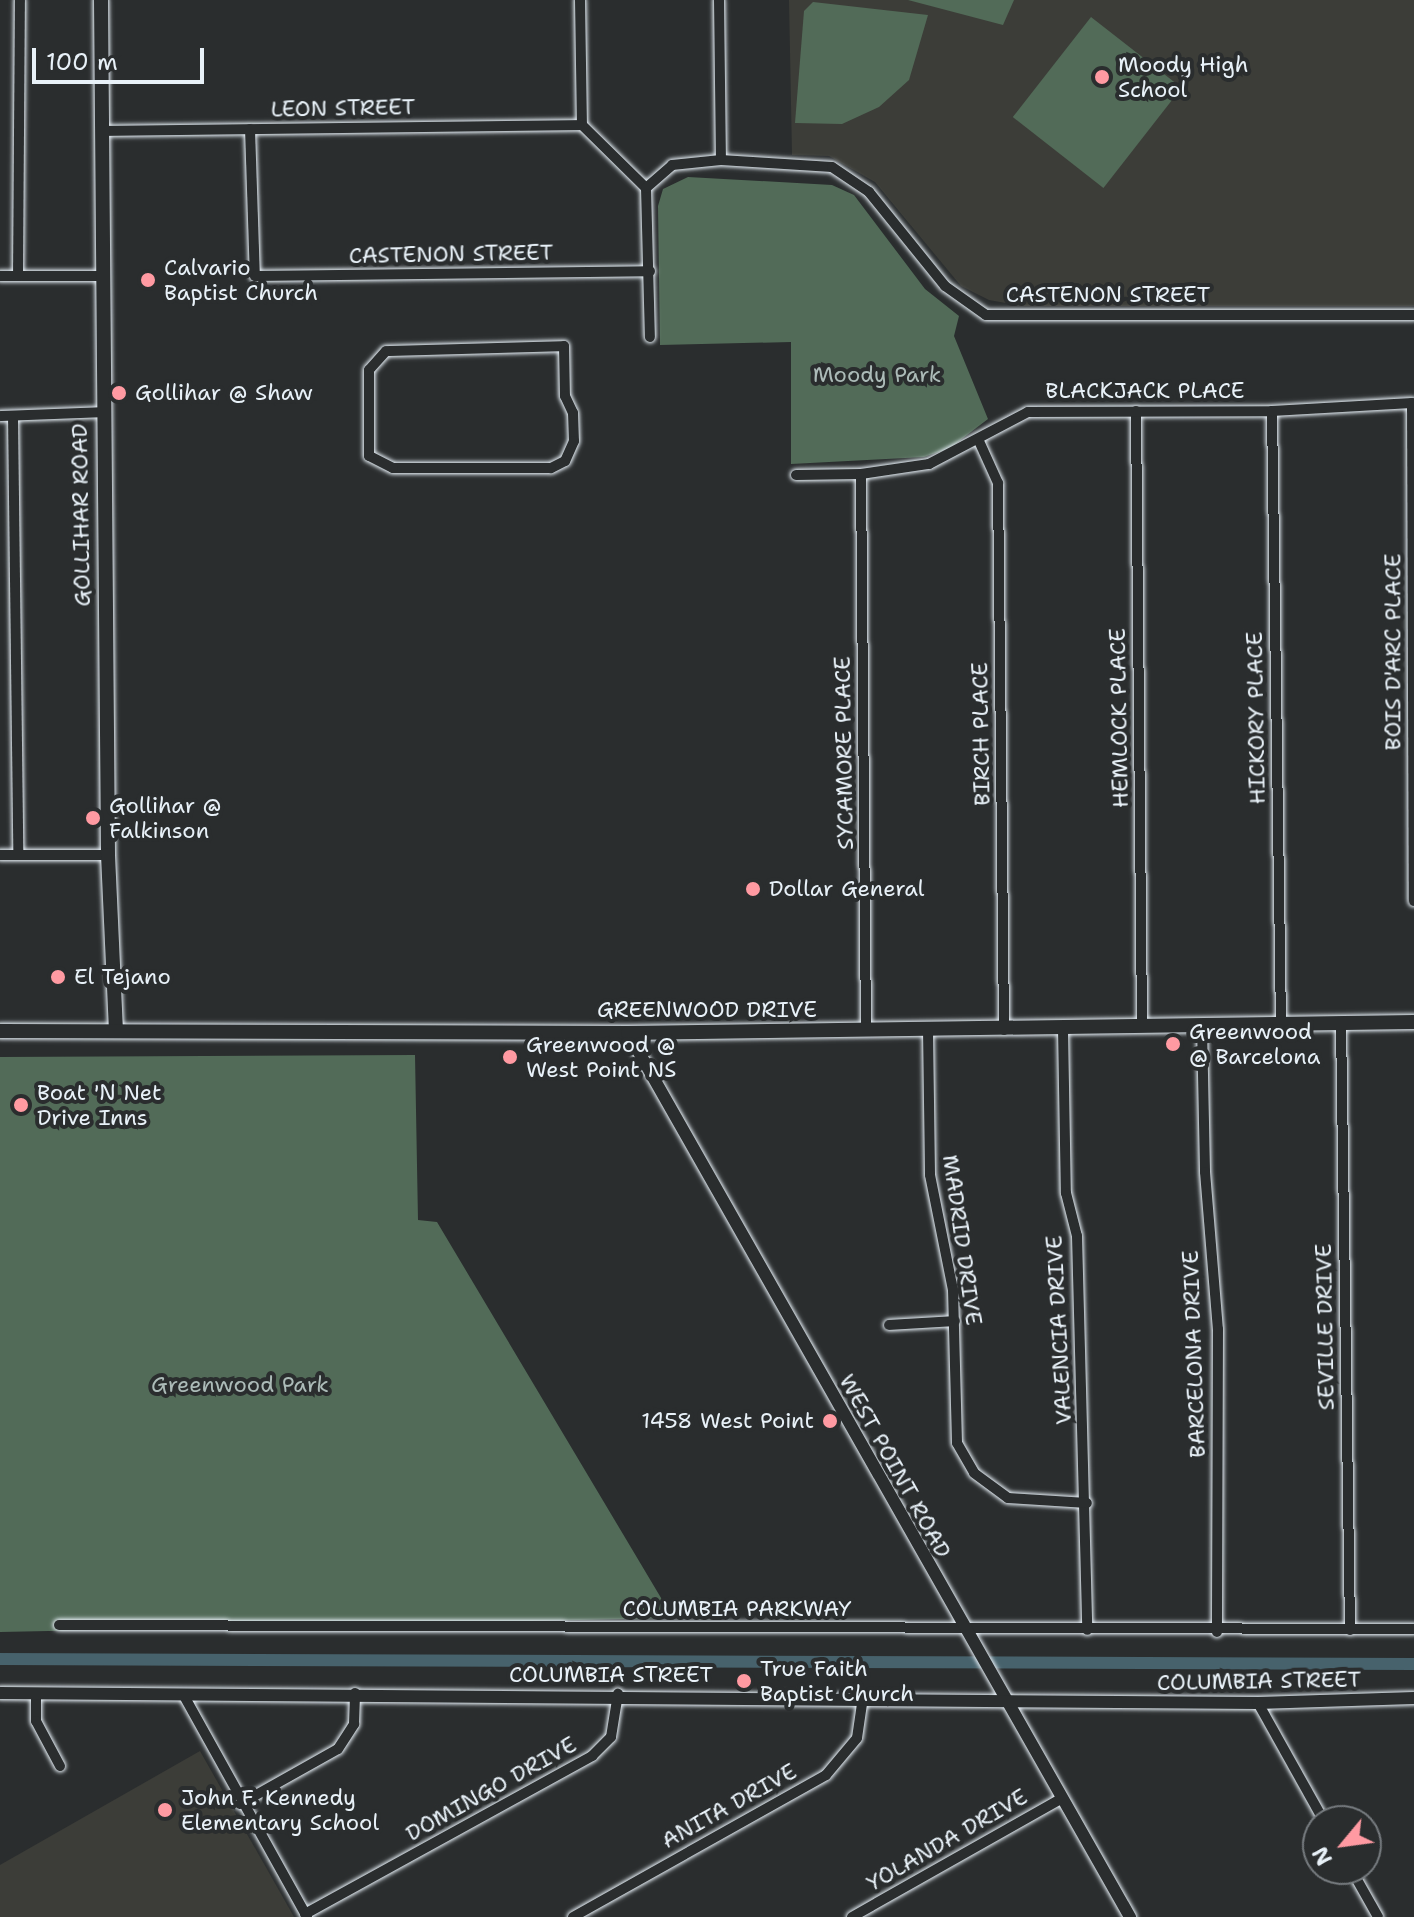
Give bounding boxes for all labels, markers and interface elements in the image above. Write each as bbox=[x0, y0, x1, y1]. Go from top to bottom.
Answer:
scale bar bbox=[36, 32, 208, 82]
text: 100 m bbox=[46, 46, 118, 78]
place label: Moody High School bbox=[1118, 51, 1248, 102]
marker: Moody High School bbox=[1093, 68, 1111, 86]
street label: LEON STREET bbox=[270, 94, 416, 122]
street label: CASTENON STREET bbox=[349, 239, 553, 269]
place label: Calvario Baptist Church bbox=[164, 254, 318, 306]
marker: Calvario Baptist Church bbox=[139, 271, 157, 289]
street label: CASTENON STREET bbox=[1006, 282, 1210, 308]
park label: Moody Park bbox=[813, 362, 941, 388]
street label: BLACKJACK PLACE bbox=[1045, 378, 1245, 404]
place label: Gollihar @ Shaw bbox=[135, 380, 313, 406]
marker: Gollihar @ Shaw bbox=[110, 384, 128, 402]
street label: GOLLIHAR ROAD bbox=[66, 423, 96, 607]
street label: BOIS D'ARC PLACE bbox=[1380, 554, 1406, 750]
street label: HEMLOCK PLACE bbox=[1104, 628, 1134, 808]
street label: HICKORY PLACE bbox=[1241, 631, 1271, 805]
street label: SYCAMORE PLACE bbox=[829, 656, 859, 850]
street label: BIRCH PLACE bbox=[967, 662, 995, 806]
place label: Gollihar @ Falkinson bbox=[109, 792, 222, 844]
marker: Gollihar @ Falkinson bbox=[84, 809, 102, 827]
place label: Dollar General bbox=[769, 876, 924, 902]
marker: Dollar General bbox=[744, 880, 762, 898]
place label: El Tejano bbox=[74, 964, 171, 990]
marker: El Tejano bbox=[49, 968, 67, 986]
street label: GREENWOOD DRIVE bbox=[597, 997, 817, 1023]
place label: Greenwood @ Barcelona bbox=[1189, 1018, 1320, 1070]
place label: Greenwood @ West Point NS bbox=[526, 1031, 676, 1082]
marker: Greenwood @ Barcelona bbox=[1164, 1035, 1182, 1053]
marker: Greenwood @ West Point NS bbox=[501, 1048, 519, 1066]
place label: Boat 'N Net Drive Inns bbox=[37, 1079, 162, 1130]
marker: Boat 'N Net Drive Inns bbox=[12, 1096, 30, 1114]
street label: MADRID DRIVE bbox=[937, 1153, 987, 1327]
street label: VALENCIA DRIVE bbox=[1041, 1235, 1077, 1425]
street label: SEVILLE DRIVE bbox=[1310, 1243, 1340, 1411]
street label: BARCELONA DRIVE bbox=[1177, 1250, 1211, 1458]
street label: WEST POINT ROAD bbox=[834, 1370, 956, 1562]
park label: Greenwood Park bbox=[151, 1372, 329, 1398]
place label: 1458 West Point bbox=[641, 1408, 814, 1434]
marker: 1458 West Point bbox=[821, 1412, 839, 1430]
street label: COLUMBIA PARKWAY bbox=[622, 1596, 852, 1622]
place label: True Faith Baptist Church bbox=[760, 1655, 914, 1706]
street label: COLUMBIA STREET bbox=[509, 1662, 713, 1688]
street label: COLUMBIA STREET bbox=[1157, 1666, 1361, 1696]
marker: True Faith Baptist Church bbox=[735, 1672, 753, 1690]
street label: DOMINGO DRIVE bbox=[401, 1731, 581, 1847]
street label: ANITA DRIVE bbox=[657, 1758, 801, 1854]
street label: YOLANDA DRIVE bbox=[862, 1783, 1032, 1897]
place label: John F. Kennedy Elementary School bbox=[181, 1784, 379, 1836]
marker: John F. Kennedy Elementary School bbox=[156, 1801, 174, 1819]
north arrow bbox=[1302, 1805, 1382, 1885]
text: N bbox=[1305, 1841, 1339, 1871]

